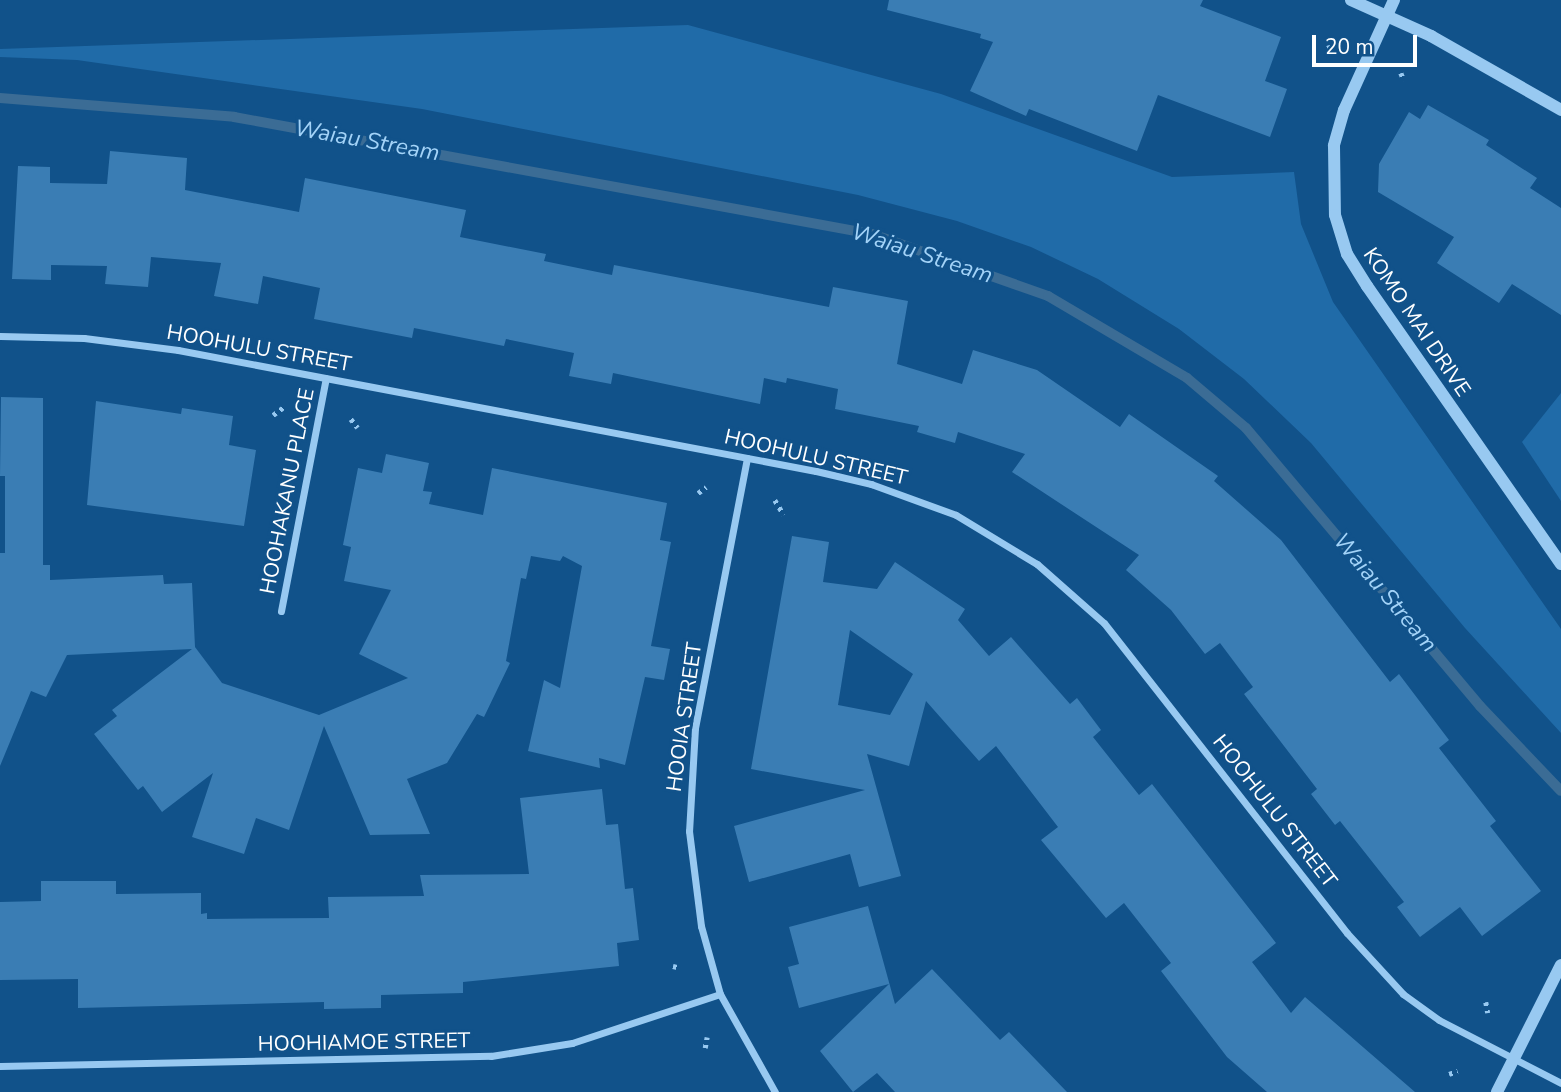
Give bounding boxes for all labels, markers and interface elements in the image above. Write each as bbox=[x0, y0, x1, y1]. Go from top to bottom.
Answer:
scale bar bbox=[1316, 21, 1421, 65]
text: 20 m bbox=[1325, 33, 1374, 61]
water label: Waiau Stream bbox=[292, 115, 442, 167]
water label: Waiau Stream bbox=[848, 218, 996, 290]
street label: KOMO MAI DRIVE bbox=[1358, 243, 1476, 401]
street label: HOOHULU STREET bbox=[165, 319, 353, 377]
street label: HOOHAKANU PLACE bbox=[255, 386, 319, 596]
street label: HOOHULU STREET bbox=[722, 424, 910, 490]
water label: Waiau Stream bbox=[1327, 528, 1443, 658]
street label: HOOIA STREET bbox=[661, 641, 707, 793]
street label: HOOHULU STREET bbox=[1207, 730, 1343, 892]
street label: HOOHIAMOE STREET bbox=[257, 1028, 471, 1056]

